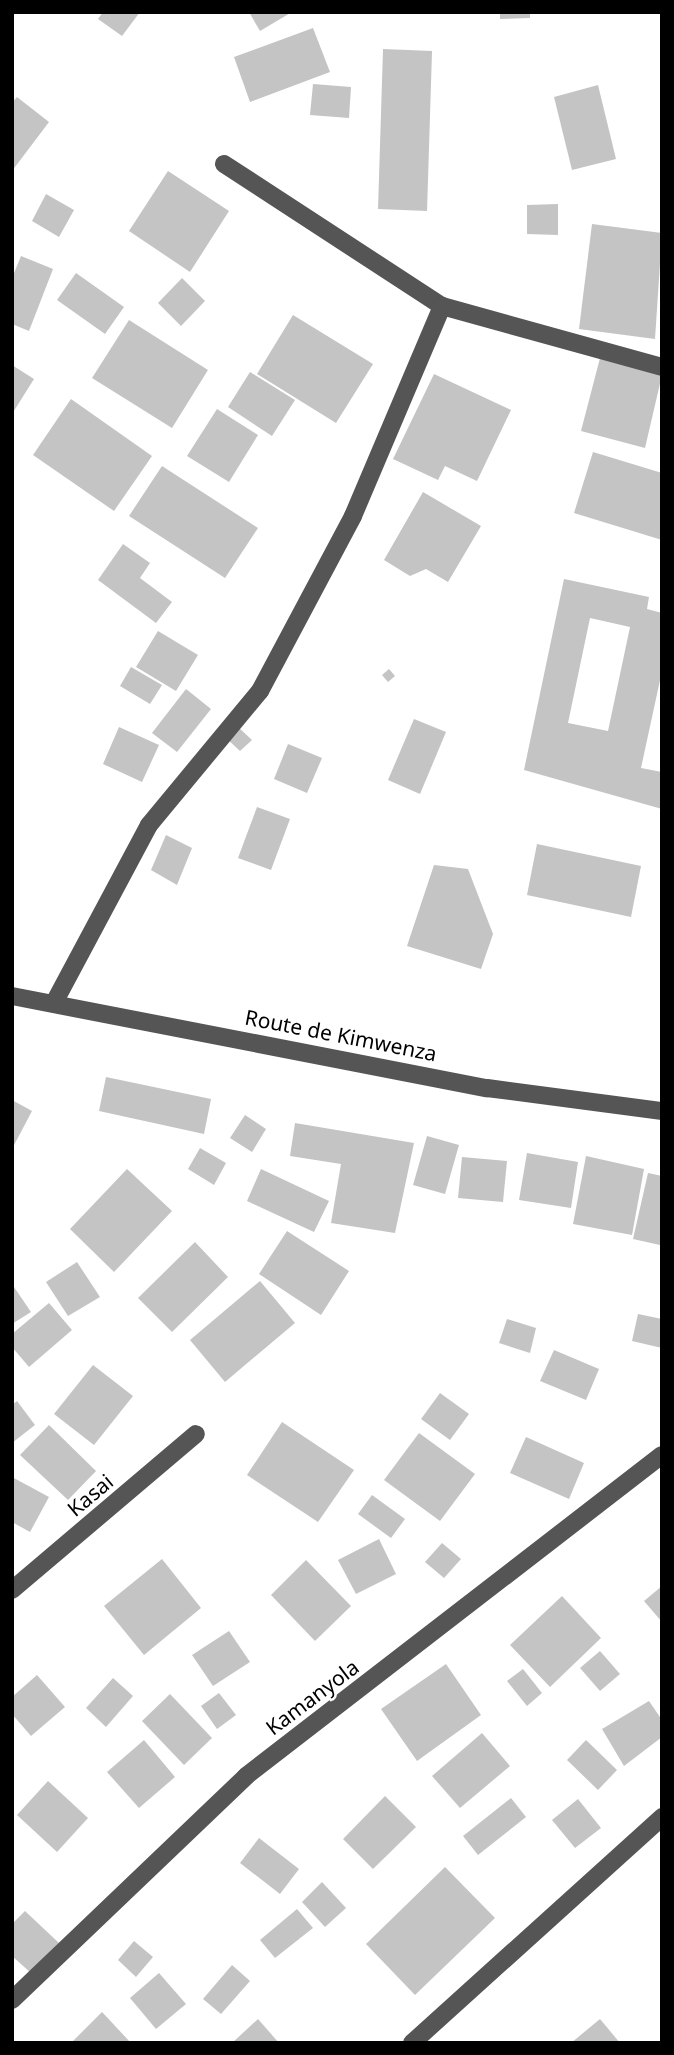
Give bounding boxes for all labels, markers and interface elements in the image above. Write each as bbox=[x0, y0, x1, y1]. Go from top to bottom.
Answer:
street label: Route de Kimwenza bbox=[243, 1004, 439, 1066]
street label: Kasai bbox=[62, 1469, 118, 1521]
street label: Kamanyola bbox=[261, 1654, 363, 1740]

